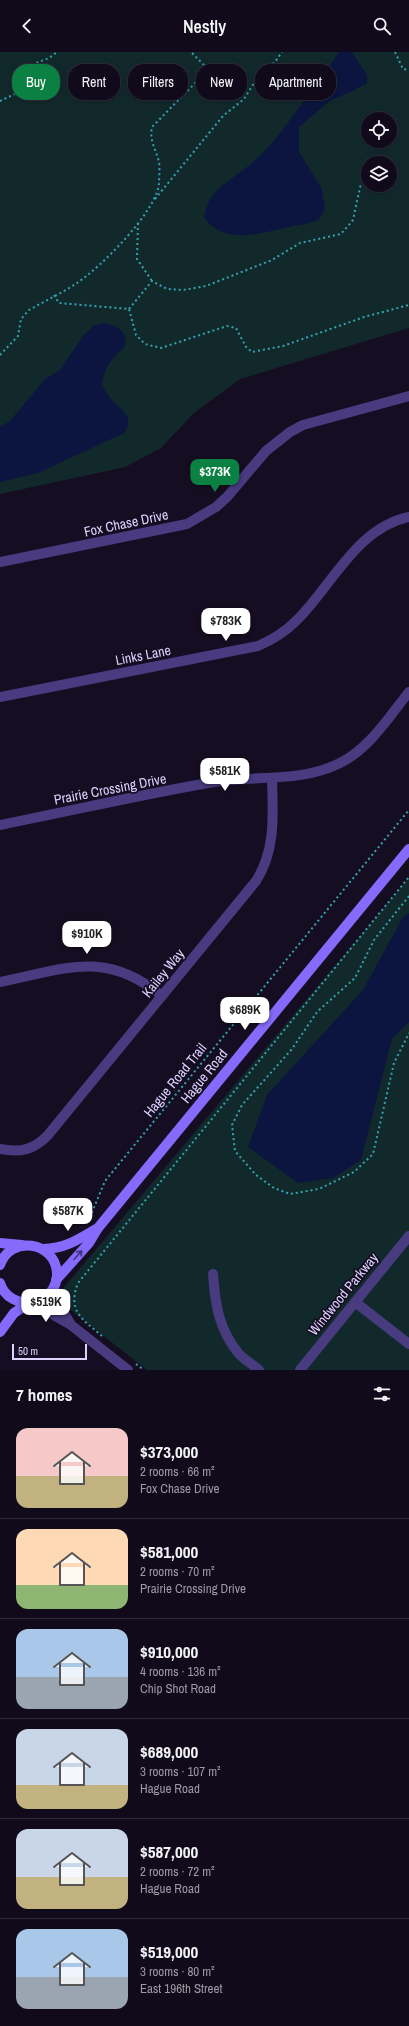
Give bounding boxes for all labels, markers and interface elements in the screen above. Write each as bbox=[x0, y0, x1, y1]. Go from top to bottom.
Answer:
text: Nestly bbox=[183, 14, 226, 39]
icon: back bbox=[16, 15, 38, 37]
icon: search bbox=[371, 15, 393, 37]
chip: Buy bbox=[12, 64, 60, 100]
chip: Rent bbox=[68, 64, 120, 100]
chip: Filters bbox=[128, 64, 188, 100]
chip: New bbox=[196, 64, 247, 100]
chip: Apartment bbox=[255, 64, 336, 100]
map controls bbox=[361, 112, 397, 192]
button: locate bbox=[361, 112, 397, 148]
button: layers bbox=[361, 156, 397, 192]
pin: $373K bbox=[187, 459, 243, 493]
text: $373K bbox=[199, 463, 231, 480]
street label: Fox Chase Drive bbox=[82, 505, 170, 541]
pin: $783K bbox=[198, 608, 254, 642]
text: $783K bbox=[210, 612, 242, 629]
street label: Links Lane bbox=[114, 641, 172, 669]
pin: $581K bbox=[197, 758, 253, 792]
text: $581K bbox=[209, 762, 241, 779]
street label: Prairie Crossing Drive bbox=[52, 769, 168, 809]
pin: $910K bbox=[59, 921, 115, 955]
text: $910K bbox=[71, 925, 103, 942]
street label: Kailey Way bbox=[138, 945, 188, 1001]
pin: $689K bbox=[217, 997, 273, 1031]
text: $689K bbox=[229, 1001, 261, 1018]
street label: Hague Road Trail bbox=[140, 1039, 210, 1121]
street label: Hague Road bbox=[177, 1045, 231, 1107]
pin: $587K bbox=[40, 1198, 96, 1232]
text: $587K bbox=[52, 1202, 84, 1219]
one-way arrow bbox=[74, 1249, 83, 1260]
street label: Windwood Parkway bbox=[304, 1249, 382, 1339]
pin: $519K bbox=[18, 1289, 74, 1323]
text: $519K bbox=[30, 1293, 62, 1310]
scale bar bbox=[12, 1342, 87, 1361]
text: 50 m bbox=[18, 1344, 38, 1358]
text: 7 homes bbox=[16, 1383, 73, 1406]
icon: filters bbox=[371, 1383, 393, 1405]
text: $373,000 bbox=[140, 1440, 198, 1463]
icon: home bbox=[48, 1444, 96, 1492]
text: 2 rooms · 66 m² bbox=[140, 1463, 215, 1480]
text: Fox Chase Drive bbox=[140, 1480, 219, 1497]
text: $581,000 bbox=[140, 1540, 198, 1563]
icon: home bbox=[48, 1545, 96, 1593]
text: 2 rooms · 70 m² bbox=[140, 1563, 215, 1580]
text: Prairie Crossing Drive bbox=[140, 1580, 246, 1597]
text: $910,000 bbox=[140, 1640, 198, 1663]
icon: home bbox=[48, 1645, 96, 1693]
text: 4 rooms · 136 m² bbox=[140, 1663, 221, 1680]
text: Chip Shot Road bbox=[140, 1680, 216, 1697]
text: $689,000 bbox=[140, 1740, 198, 1763]
icon: home bbox=[48, 1745, 96, 1793]
text: 3 rooms · 107 m² bbox=[140, 1763, 221, 1780]
text: Hague Road bbox=[140, 1780, 200, 1797]
text: $587,000 bbox=[140, 1840, 198, 1863]
icon: home bbox=[48, 1845, 96, 1893]
text: 2 rooms · 72 m² bbox=[140, 1863, 215, 1880]
text: Hague Road bbox=[140, 1880, 200, 1897]
text: $519,000 bbox=[140, 1940, 198, 1963]
icon: home bbox=[48, 1945, 96, 1993]
text: 3 rooms · 80 m² bbox=[140, 1963, 215, 1980]
text: East 196th Street bbox=[140, 1980, 222, 1997]

